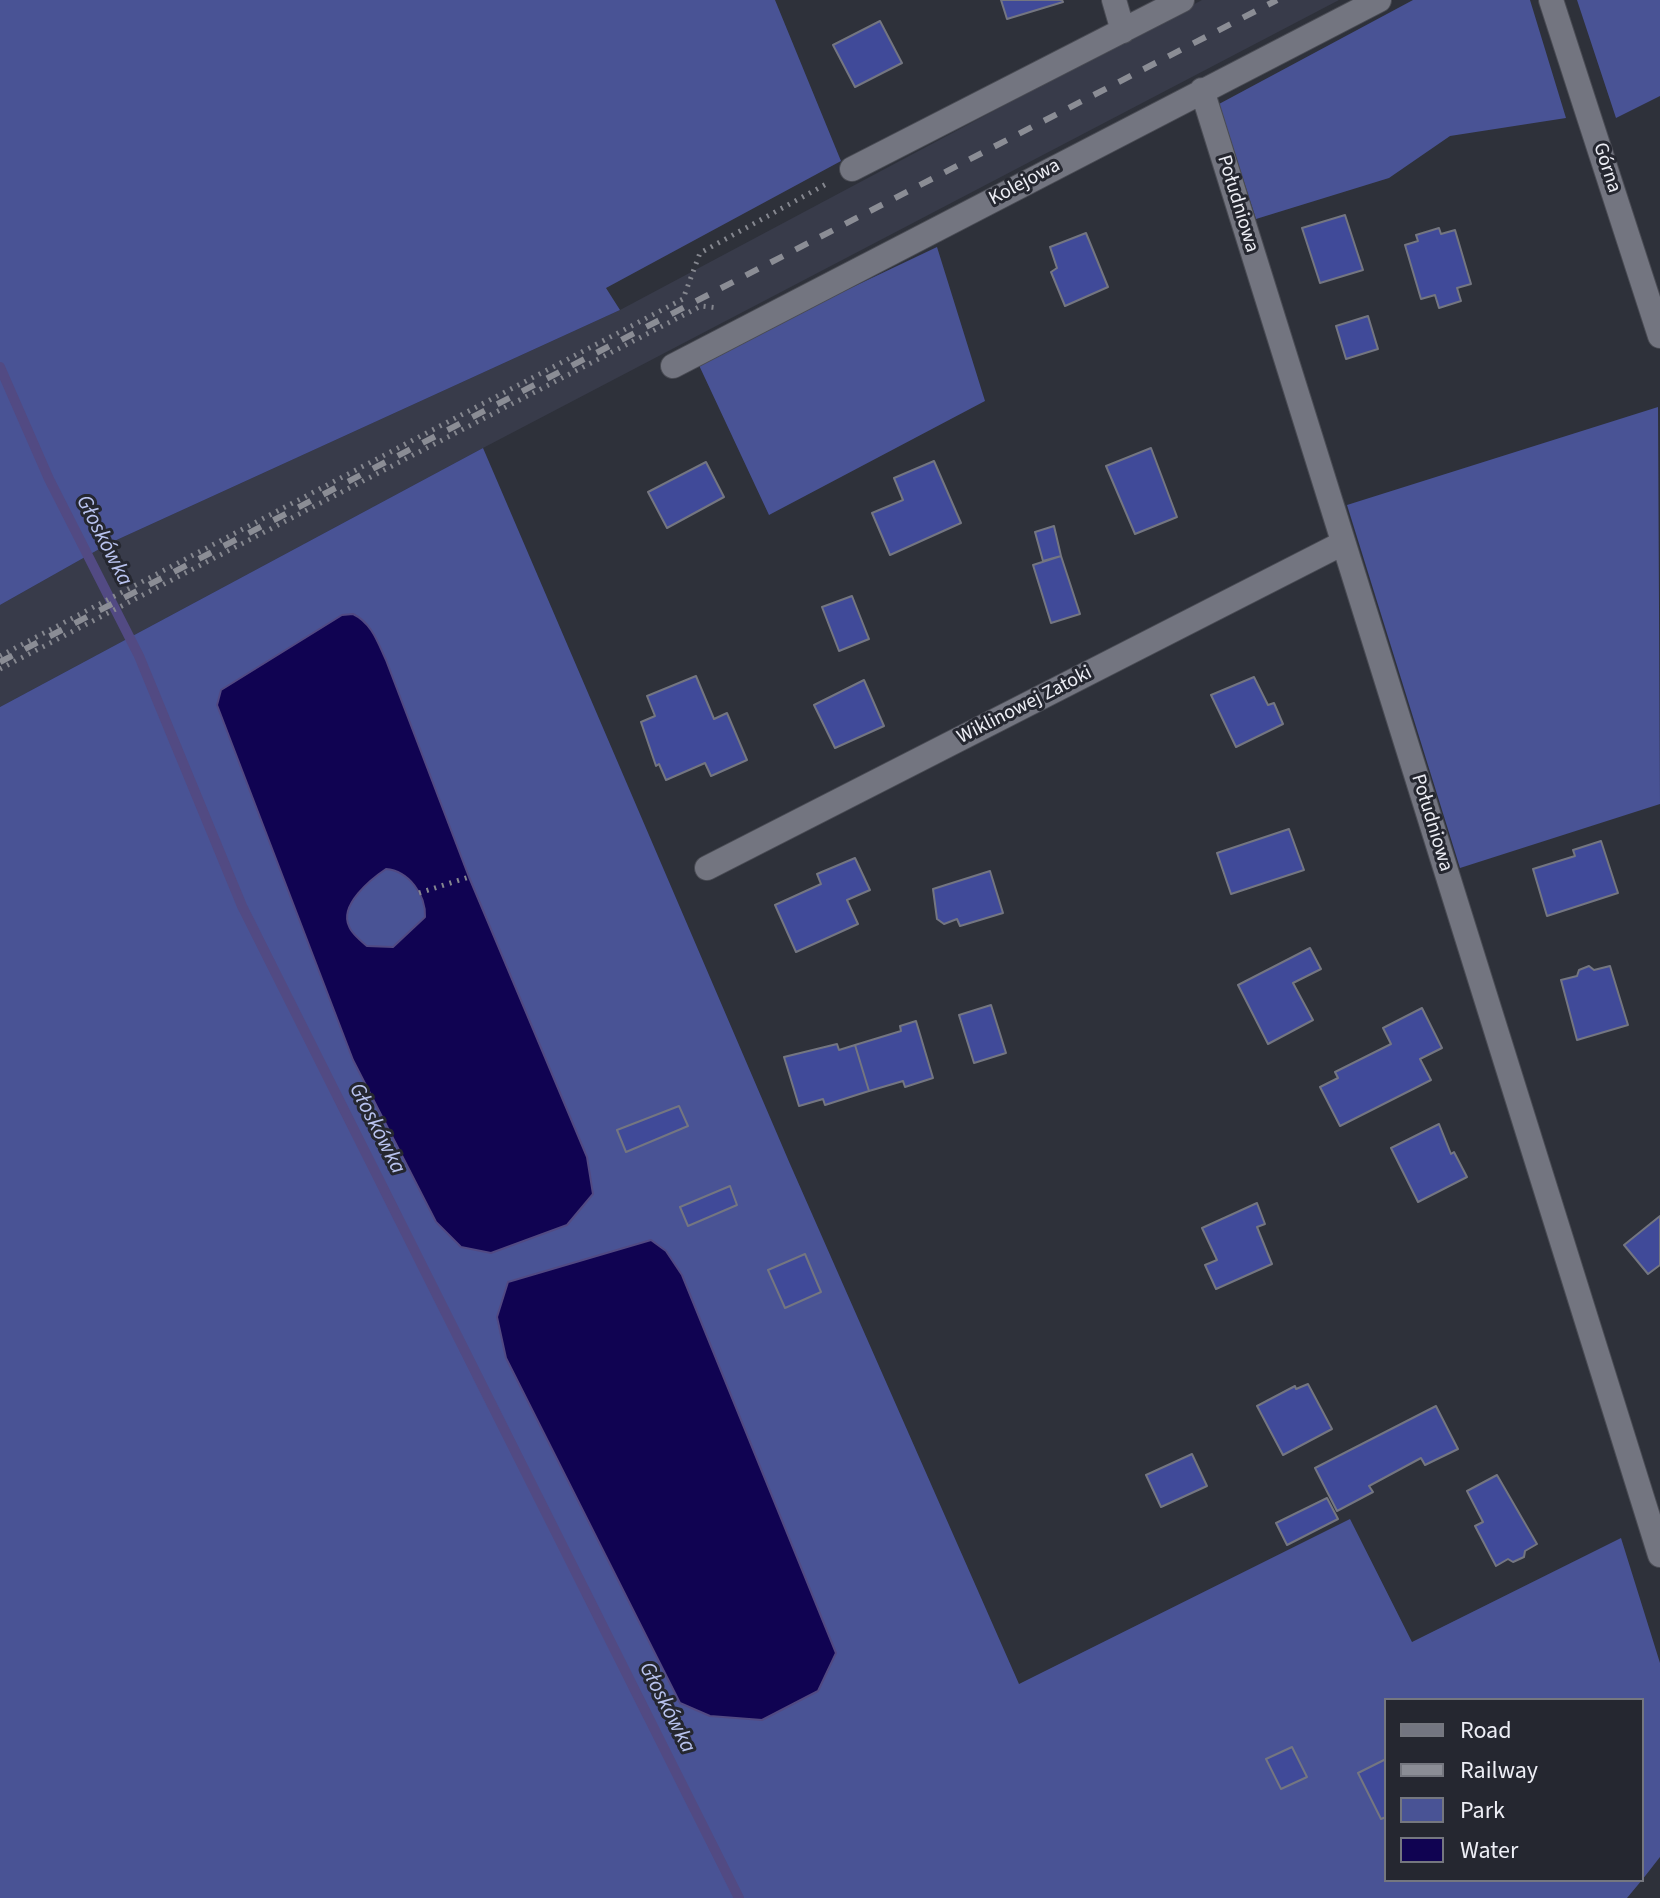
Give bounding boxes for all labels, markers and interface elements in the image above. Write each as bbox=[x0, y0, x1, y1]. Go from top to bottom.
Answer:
street label: Górna bbox=[1587, 140, 1625, 196]
street label: Południowa bbox=[1211, 152, 1263, 256]
street label: Kolejowa bbox=[985, 154, 1065, 212]
water label: Głoskówka bbox=[69, 491, 137, 591]
street label: Wiklinowej Zatoki bbox=[954, 662, 1096, 750]
street label: Południowa bbox=[1405, 771, 1457, 875]
water label: Głoskówka bbox=[342, 1079, 410, 1179]
water label: Głoskówka bbox=[632, 1658, 700, 1758]
legend bbox=[1384, 1698, 1644, 1882]
text: Road bbox=[1460, 1713, 1512, 1748]
text: Railway bbox=[1460, 1753, 1538, 1788]
text: Park bbox=[1460, 1793, 1505, 1828]
text: Water bbox=[1460, 1833, 1518, 1868]

